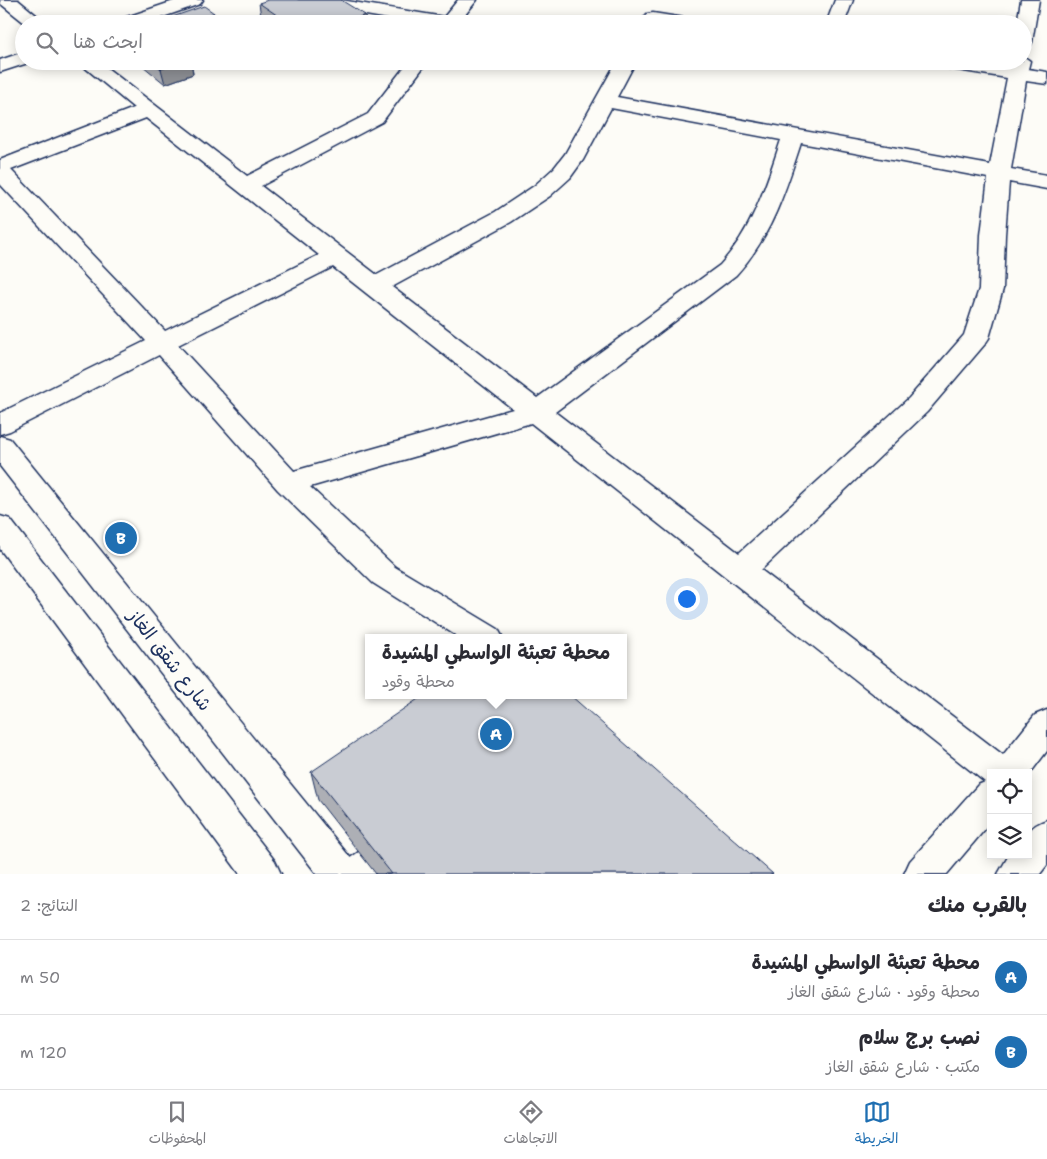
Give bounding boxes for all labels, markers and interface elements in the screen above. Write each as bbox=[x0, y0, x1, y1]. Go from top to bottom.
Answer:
search box bbox=[15, 15, 1032, 70]
icon: search bbox=[33, 29, 61, 57]
text: ابحث هنا bbox=[73, 29, 143, 54]
pin: B bbox=[105, 519, 137, 557]
your location bbox=[674, 586, 700, 612]
street label: شارع شقق الغاز bbox=[120, 602, 218, 717]
popup bbox=[365, 634, 627, 699]
text: محطة تعبئة الواسطي المشيدة bbox=[382, 640, 610, 665]
text: محطة وقود bbox=[382, 671, 455, 692]
pin: A bbox=[480, 715, 512, 753]
map controls bbox=[987, 769, 1032, 859]
button: locate bbox=[987, 769, 1032, 814]
button: layers bbox=[987, 814, 1032, 859]
text: بالقرب منك bbox=[928, 891, 1027, 919]
text: النتائج: 2 bbox=[20, 895, 78, 916]
text: محطة تعبئة الواسطي المشيدة bbox=[751, 950, 980, 975]
text: 50 m bbox=[20, 967, 60, 988]
text: A bbox=[1005, 967, 1017, 988]
text: محطة وقود · شارع شقق الغاز bbox=[788, 981, 980, 1002]
text: نصب برج سلام bbox=[859, 1025, 980, 1050]
text: 120 m bbox=[20, 1042, 67, 1063]
text: B bbox=[1006, 1042, 1016, 1063]
text: مكتب · شارع شقق الغاز bbox=[826, 1056, 980, 1077]
tab: المحفوظات bbox=[149, 1098, 206, 1151]
tab: الاتجاهات bbox=[503, 1098, 558, 1151]
tab: الخريطة bbox=[855, 1098, 898, 1151]

